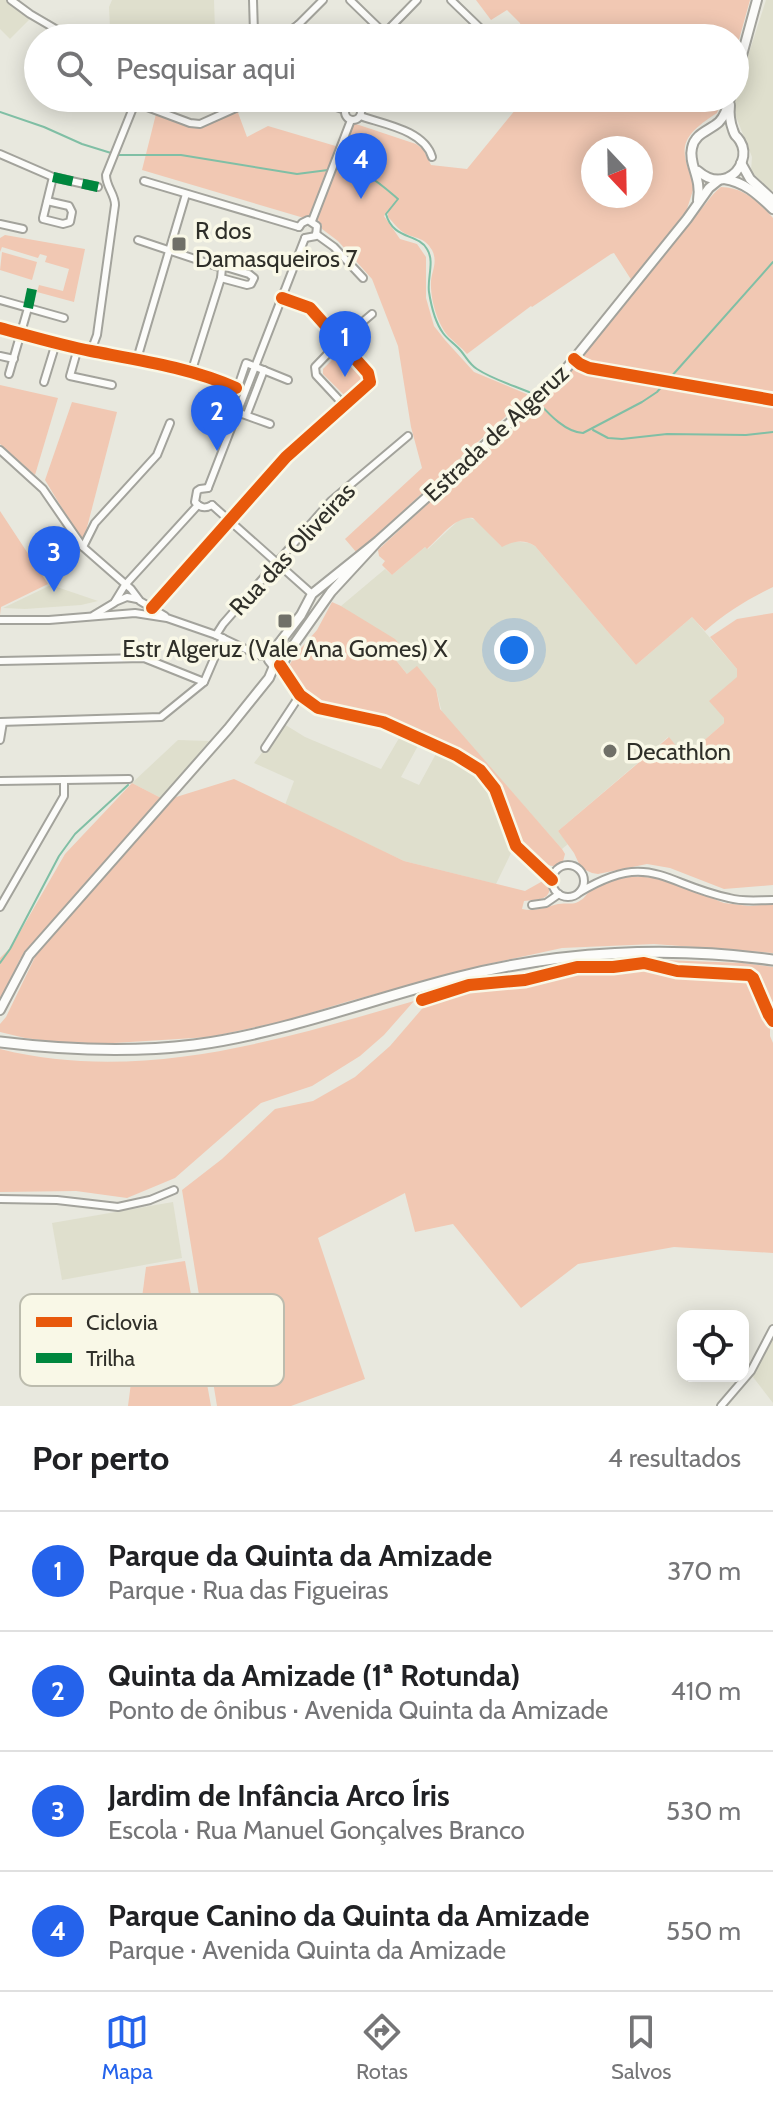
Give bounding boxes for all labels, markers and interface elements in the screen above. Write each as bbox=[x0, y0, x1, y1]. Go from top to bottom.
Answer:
search box bbox=[24, 24, 749, 112]
icon: search bbox=[52, 46, 96, 90]
text: Pesquisar aqui bbox=[116, 50, 296, 87]
pin: 4 bbox=[335, 133, 387, 199]
north arrow bbox=[581, 136, 653, 208]
place label: R dos Damasqueiros 7 bbox=[195, 216, 357, 273]
marker: R dos Damasqueiros 7 bbox=[170, 235, 188, 253]
pin: 1 bbox=[319, 311, 371, 377]
street label: Estrada de Algeruz bbox=[418, 359, 574, 507]
pin: 2 bbox=[191, 385, 243, 451]
street label: Rua das Oliveiras bbox=[223, 477, 361, 621]
pin: 3 bbox=[28, 526, 80, 592]
marker: Estr Algeruz (Vale Ana Gomes) X bbox=[276, 612, 294, 630]
your location bbox=[494, 630, 534, 670]
place label: Estr Algeruz (Vale Ana Gomes) X bbox=[122, 634, 449, 663]
place label: Decathlon bbox=[626, 737, 731, 766]
marker: Decathlon bbox=[601, 742, 619, 760]
legend bbox=[20, 1294, 284, 1386]
text: Ciclovia bbox=[86, 1309, 158, 1336]
map controls bbox=[677, 1310, 749, 1382]
button: locate bbox=[677, 1310, 749, 1382]
text: Trilha bbox=[86, 1345, 136, 1372]
text: Por perto bbox=[32, 1437, 169, 1479]
text: 4 resultados bbox=[608, 1442, 741, 1474]
text: Parque da Quinta da Amizade bbox=[108, 1537, 492, 1574]
text: 1 bbox=[53, 1555, 63, 1587]
text: 370 m bbox=[667, 1555, 741, 1587]
text: Parque · Rua das Figueiras bbox=[108, 1574, 389, 1606]
text: Quinta da Amizade (1ª Rotunda) bbox=[108, 1657, 520, 1694]
text: 2 bbox=[51, 1675, 65, 1707]
text: 410 m bbox=[671, 1675, 741, 1707]
text: Ponto de ônibus · Avenida Quinta da Amizade bbox=[108, 1694, 608, 1726]
text: Jardim de Infância Arco Íris bbox=[108, 1777, 450, 1814]
text: 3 bbox=[51, 1795, 65, 1827]
text: 530 m bbox=[666, 1795, 741, 1827]
text: Escola · Rua Manuel Gonçalves Branco bbox=[108, 1814, 525, 1846]
text: Parque Canino da Quinta da Amizade bbox=[108, 1897, 590, 1934]
text: 4 bbox=[50, 1915, 66, 1947]
text: 550 m bbox=[666, 1915, 741, 1947]
text: Parque · Avenida Quinta da Amizade bbox=[108, 1934, 506, 1966]
tab: Mapa bbox=[102, 2010, 153, 2085]
tab: Rotas bbox=[356, 2010, 408, 2085]
tab: Salvos bbox=[611, 2010, 671, 2085]

